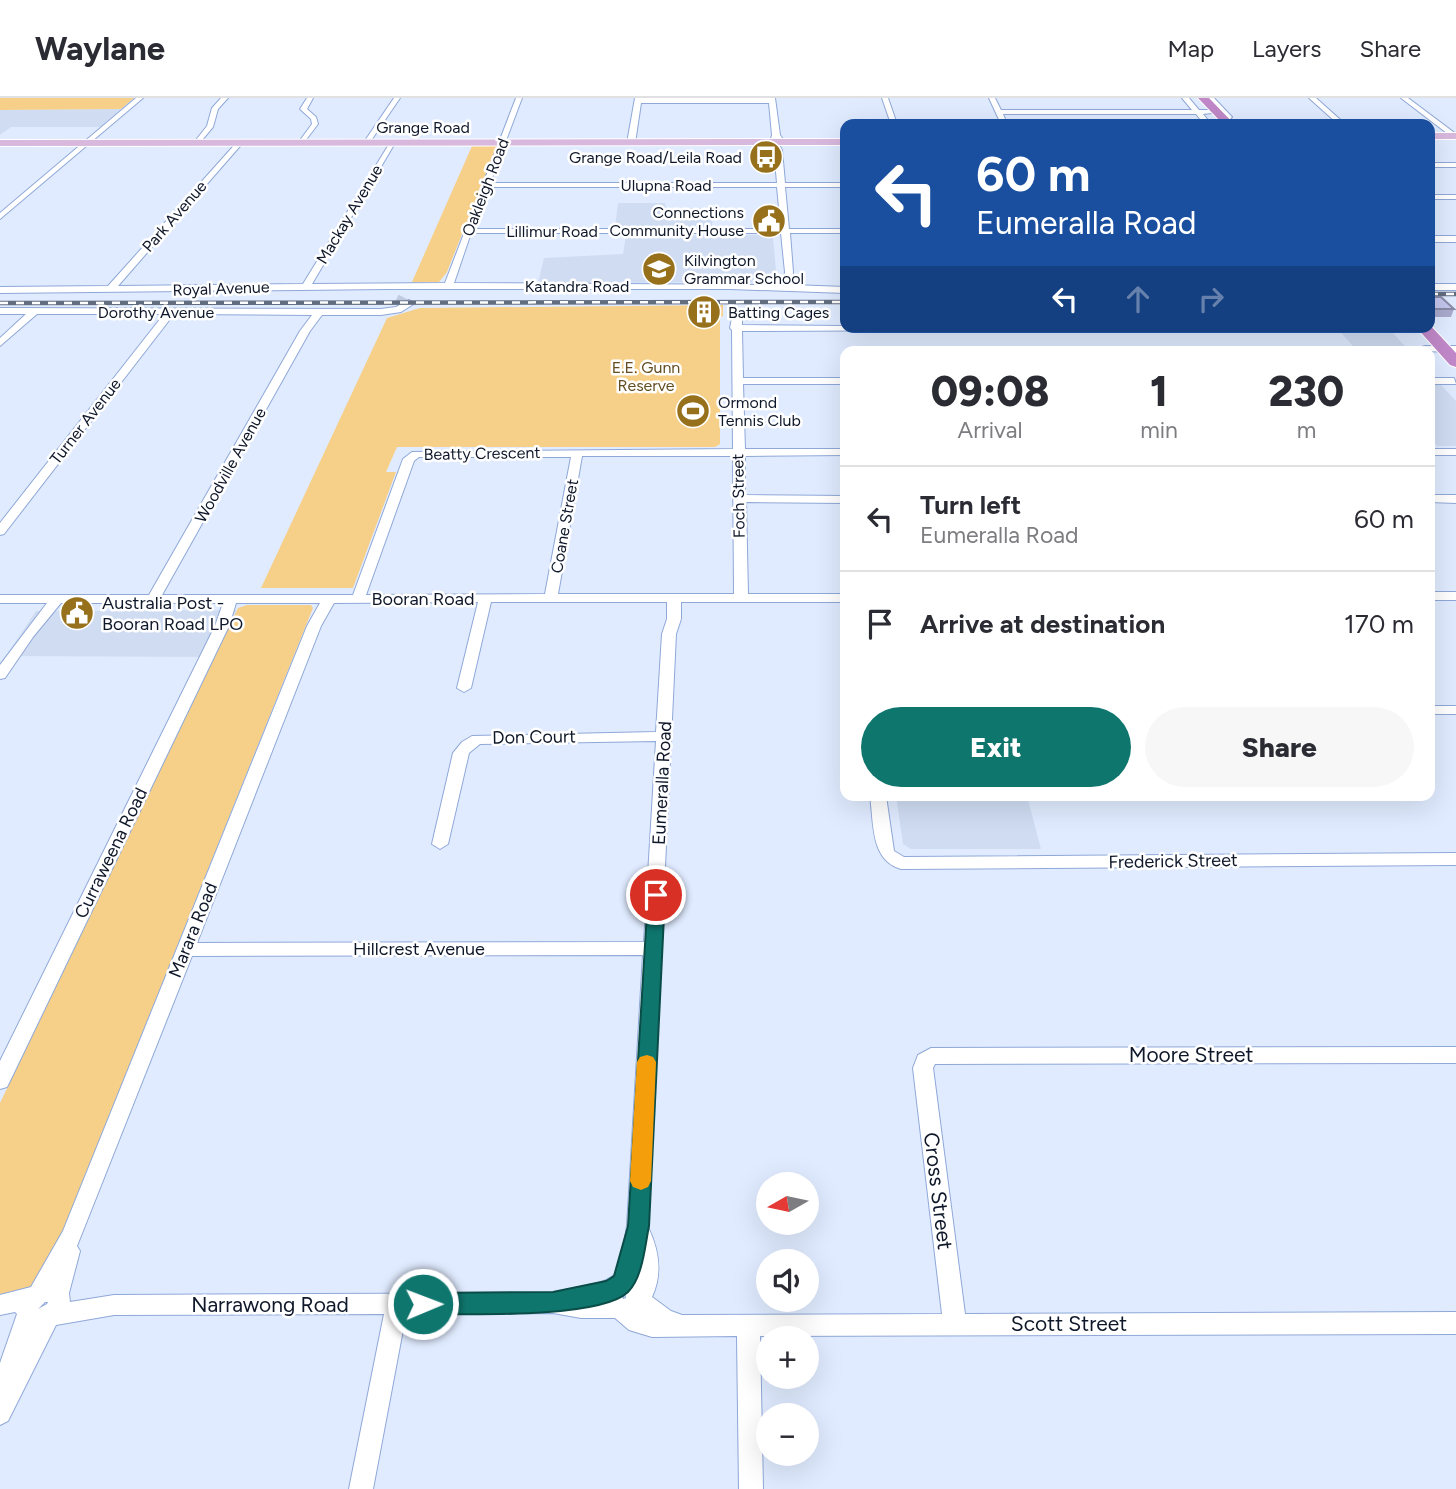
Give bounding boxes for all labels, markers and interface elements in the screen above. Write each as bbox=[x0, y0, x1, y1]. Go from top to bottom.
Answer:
text: Waylane bbox=[35, 29, 165, 68]
text: Map bbox=[1167, 34, 1214, 63]
text: Layers bbox=[1252, 34, 1321, 63]
text: Share bbox=[1359, 34, 1421, 63]
street label: Grange Road bbox=[376, 118, 470, 137]
street label: Oakleigh Road bbox=[458, 135, 513, 239]
bus stop icon: Grange Road/Leila Road bbox=[747, 138, 785, 176]
text: 60 m bbox=[976, 144, 1091, 203]
icon: left bbox=[861, 147, 952, 238]
place label: Grange Road/Leila Road bbox=[569, 148, 742, 167]
street label: Mackay Avenue bbox=[312, 161, 387, 267]
street label: Ulupna Road bbox=[620, 176, 712, 195]
street label: Park Avenue bbox=[138, 177, 211, 256]
public building icon: Connections Community House bbox=[750, 202, 788, 240]
place label: Connections Community House bbox=[610, 203, 744, 240]
text: Eumeralla Road bbox=[976, 204, 1197, 242]
street label: Lillimur Road bbox=[506, 222, 598, 241]
school or university icon: Kilvington Grammar School bbox=[640, 250, 678, 288]
place label: Kilvington Grammar School bbox=[684, 251, 804, 288]
street label: Royal Avenue bbox=[172, 277, 270, 300]
street label: Katandra Road bbox=[525, 277, 629, 296]
icon: left bbox=[1046, 280, 1084, 318]
icon: ahead bbox=[1119, 280, 1157, 318]
icon: right bbox=[1192, 280, 1230, 318]
building icon: Batting Cages bbox=[685, 293, 723, 331]
street label: Dorothy Avenue bbox=[98, 303, 214, 322]
place label: Batting Cages bbox=[728, 303, 829, 322]
park label: E.E. Gunn Reserve bbox=[612, 358, 680, 395]
text: 09:08 bbox=[931, 366, 1049, 417]
text: 1 bbox=[1150, 366, 1168, 417]
text: 230 bbox=[1269, 366, 1344, 417]
street label: Turner Avenue bbox=[46, 374, 125, 468]
sports icon: Ormond Tennis Club bbox=[674, 392, 712, 430]
place label: Ormond Tennis Club bbox=[718, 393, 801, 430]
street label: Woodville Avenue bbox=[191, 404, 270, 526]
text: Arrival bbox=[958, 416, 1023, 444]
text: min bbox=[1140, 416, 1178, 444]
text: m bbox=[1297, 416, 1316, 444]
street label: Beatty Crescent bbox=[424, 443, 540, 464]
street label: Foch Street bbox=[728, 454, 749, 538]
street label: Coane Street bbox=[547, 477, 582, 575]
text: Turn left bbox=[920, 489, 1021, 521]
icon: left bbox=[861, 500, 899, 538]
text: 60 m bbox=[1354, 503, 1414, 535]
text: Eumeralla Road bbox=[920, 521, 1079, 549]
street label: Booran Road bbox=[371, 588, 475, 610]
place label: Australia Post - Booran Road LPO bbox=[102, 592, 243, 635]
public building icon: Australia Post - Booran Road LPO bbox=[58, 594, 96, 632]
icon: arrive bbox=[861, 605, 899, 643]
text: Arrive at destination bbox=[920, 608, 1165, 640]
text: 170 m bbox=[1344, 608, 1414, 640]
button: Exit bbox=[861, 707, 1131, 787]
button: Share bbox=[1145, 707, 1414, 787]
street label: Eumeralla Road bbox=[648, 720, 676, 846]
street label: Don Court bbox=[492, 725, 576, 749]
street label: Curraweena Road bbox=[70, 784, 152, 922]
street label: Frederick Street bbox=[1108, 849, 1238, 873]
pin bbox=[626, 865, 686, 925]
icon: arrive bbox=[637, 876, 675, 914]
street label: Marara Road bbox=[164, 879, 222, 981]
street label: Hillcrest Avenue bbox=[353, 938, 485, 960]
street label: Moore Street bbox=[1129, 1042, 1253, 1067]
street label: Cross Street bbox=[919, 1131, 958, 1251]
north arrow bbox=[756, 1172, 819, 1236]
map controls bbox=[756, 1172, 819, 1466]
button: sound bbox=[756, 1249, 819, 1312]
position arrow bbox=[386, 1267, 460, 1341]
street label: Narrawong Road bbox=[191, 1292, 349, 1317]
street label: Scott Street bbox=[1011, 1311, 1127, 1336]
button: + bbox=[756, 1326, 819, 1389]
button: − bbox=[756, 1403, 819, 1466]

